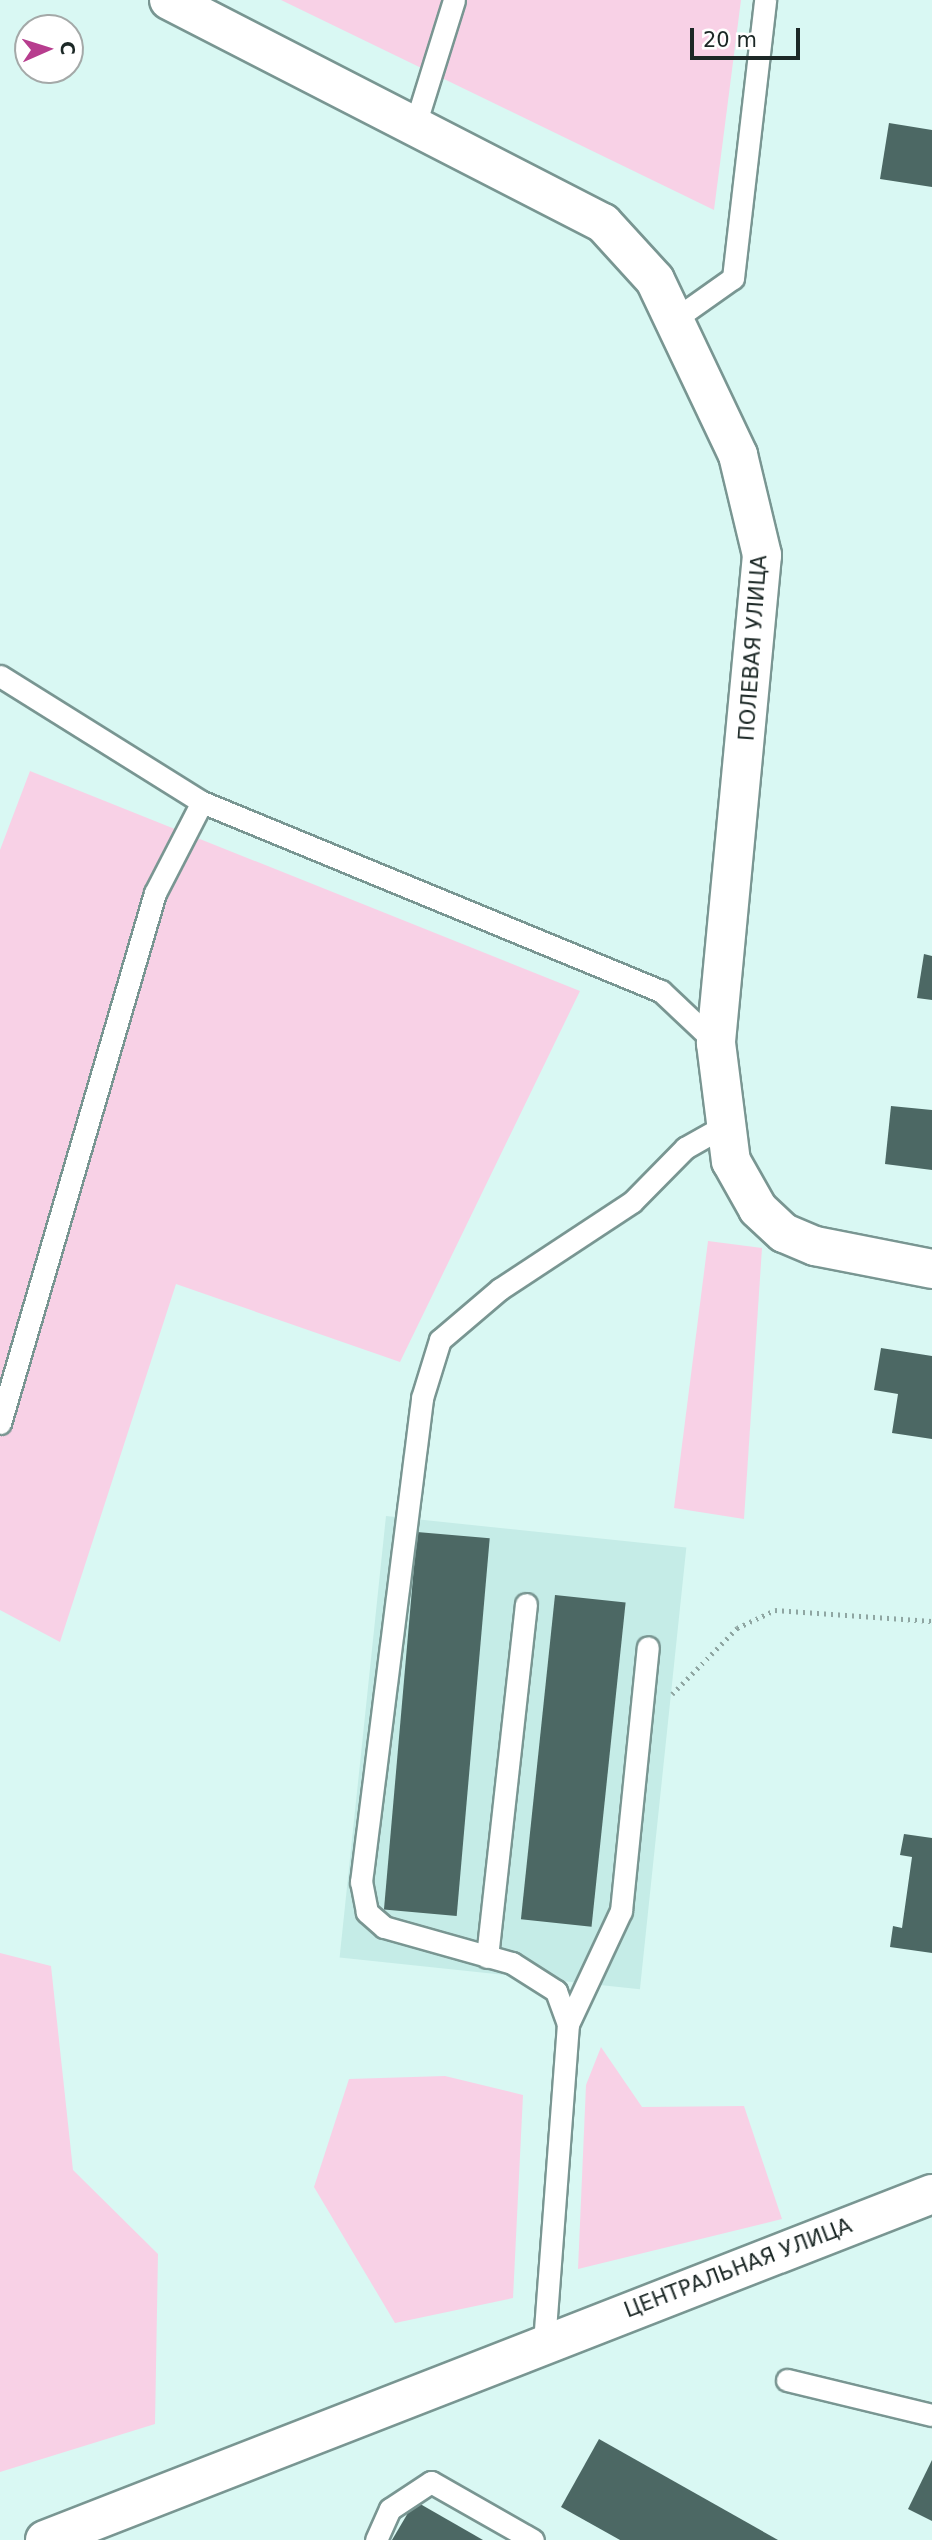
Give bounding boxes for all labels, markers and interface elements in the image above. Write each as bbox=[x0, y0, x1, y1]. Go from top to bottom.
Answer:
north arrow bbox=[14, 14, 84, 84]
scale bar bbox=[694, 14, 804, 58]
text: 20 m bbox=[703, 28, 757, 52]
text: С bbox=[57, 40, 79, 56]
street label: ПОЛЕВАЯ УЛИЦА bbox=[734, 554, 772, 742]
street label: ЦЕНТРАЛЬНАЯ УЛИЦА bbox=[621, 2213, 855, 2323]

